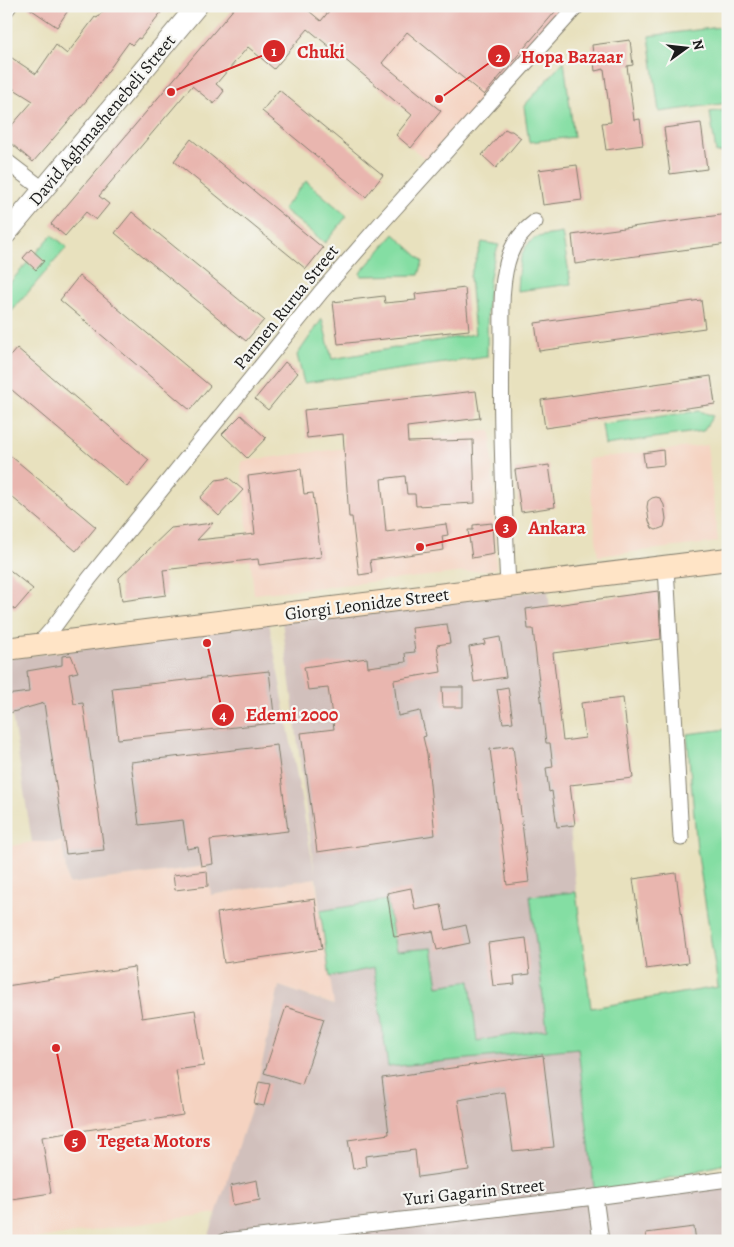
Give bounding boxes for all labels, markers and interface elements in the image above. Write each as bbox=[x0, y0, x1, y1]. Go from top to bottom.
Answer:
north arrow bbox=[662, 22, 712, 72]
street label: David Aghmashenebeli Street bbox=[23, 29, 181, 211]
callout: Chuki bbox=[262, 34, 355, 68]
text: N bbox=[688, 37, 709, 52]
text: Chuki bbox=[297, 39, 345, 65]
callout: Hopa Bazaar bbox=[486, 39, 634, 73]
text: 1 bbox=[271, 41, 277, 61]
text: Hopa Bazaar bbox=[521, 44, 623, 70]
text: 2 bbox=[495, 47, 503, 67]
street label: Parmen Rurua Street bbox=[228, 239, 344, 375]
callout: Ankara bbox=[493, 510, 596, 544]
text: Ankara bbox=[527, 515, 587, 541]
text: 3 bbox=[503, 517, 509, 537]
street label: Giorgi Leonidze Street bbox=[284, 582, 450, 626]
callout: Edemi 2000 bbox=[211, 698, 348, 732]
text: Edemi 2000 bbox=[246, 702, 339, 728]
text: 4 bbox=[219, 705, 227, 725]
callout: Tegeta Motors bbox=[62, 1124, 220, 1158]
text: Tegeta Motors bbox=[98, 1128, 211, 1154]
text: 5 bbox=[72, 1131, 78, 1151]
street label: Yuri Gagarin Street bbox=[401, 1173, 546, 1211]

